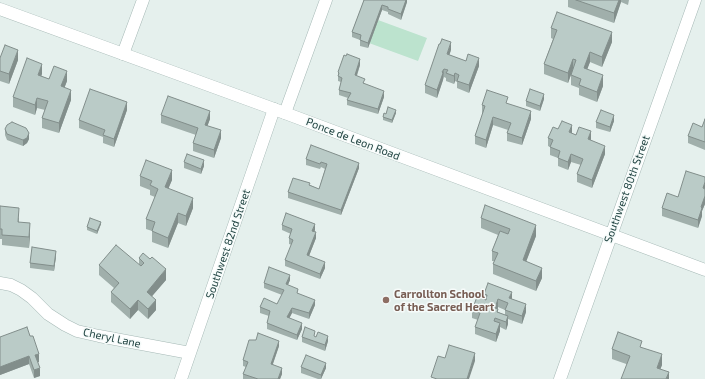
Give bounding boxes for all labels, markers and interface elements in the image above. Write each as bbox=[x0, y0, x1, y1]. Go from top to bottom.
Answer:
street label: Ponce de Leon Road bbox=[304, 115, 402, 163]
street label: Southwest 80th Street bbox=[601, 133, 653, 245]
street label: Southwest 82nd Street bbox=[203, 187, 253, 301]
place label: Carrollton School of the Sacred Heart bbox=[394, 287, 494, 313]
marker: Carrollton School of the Sacred Heart bbox=[381, 295, 391, 305]
street label: Cheryl Lane bbox=[82, 325, 142, 351]

